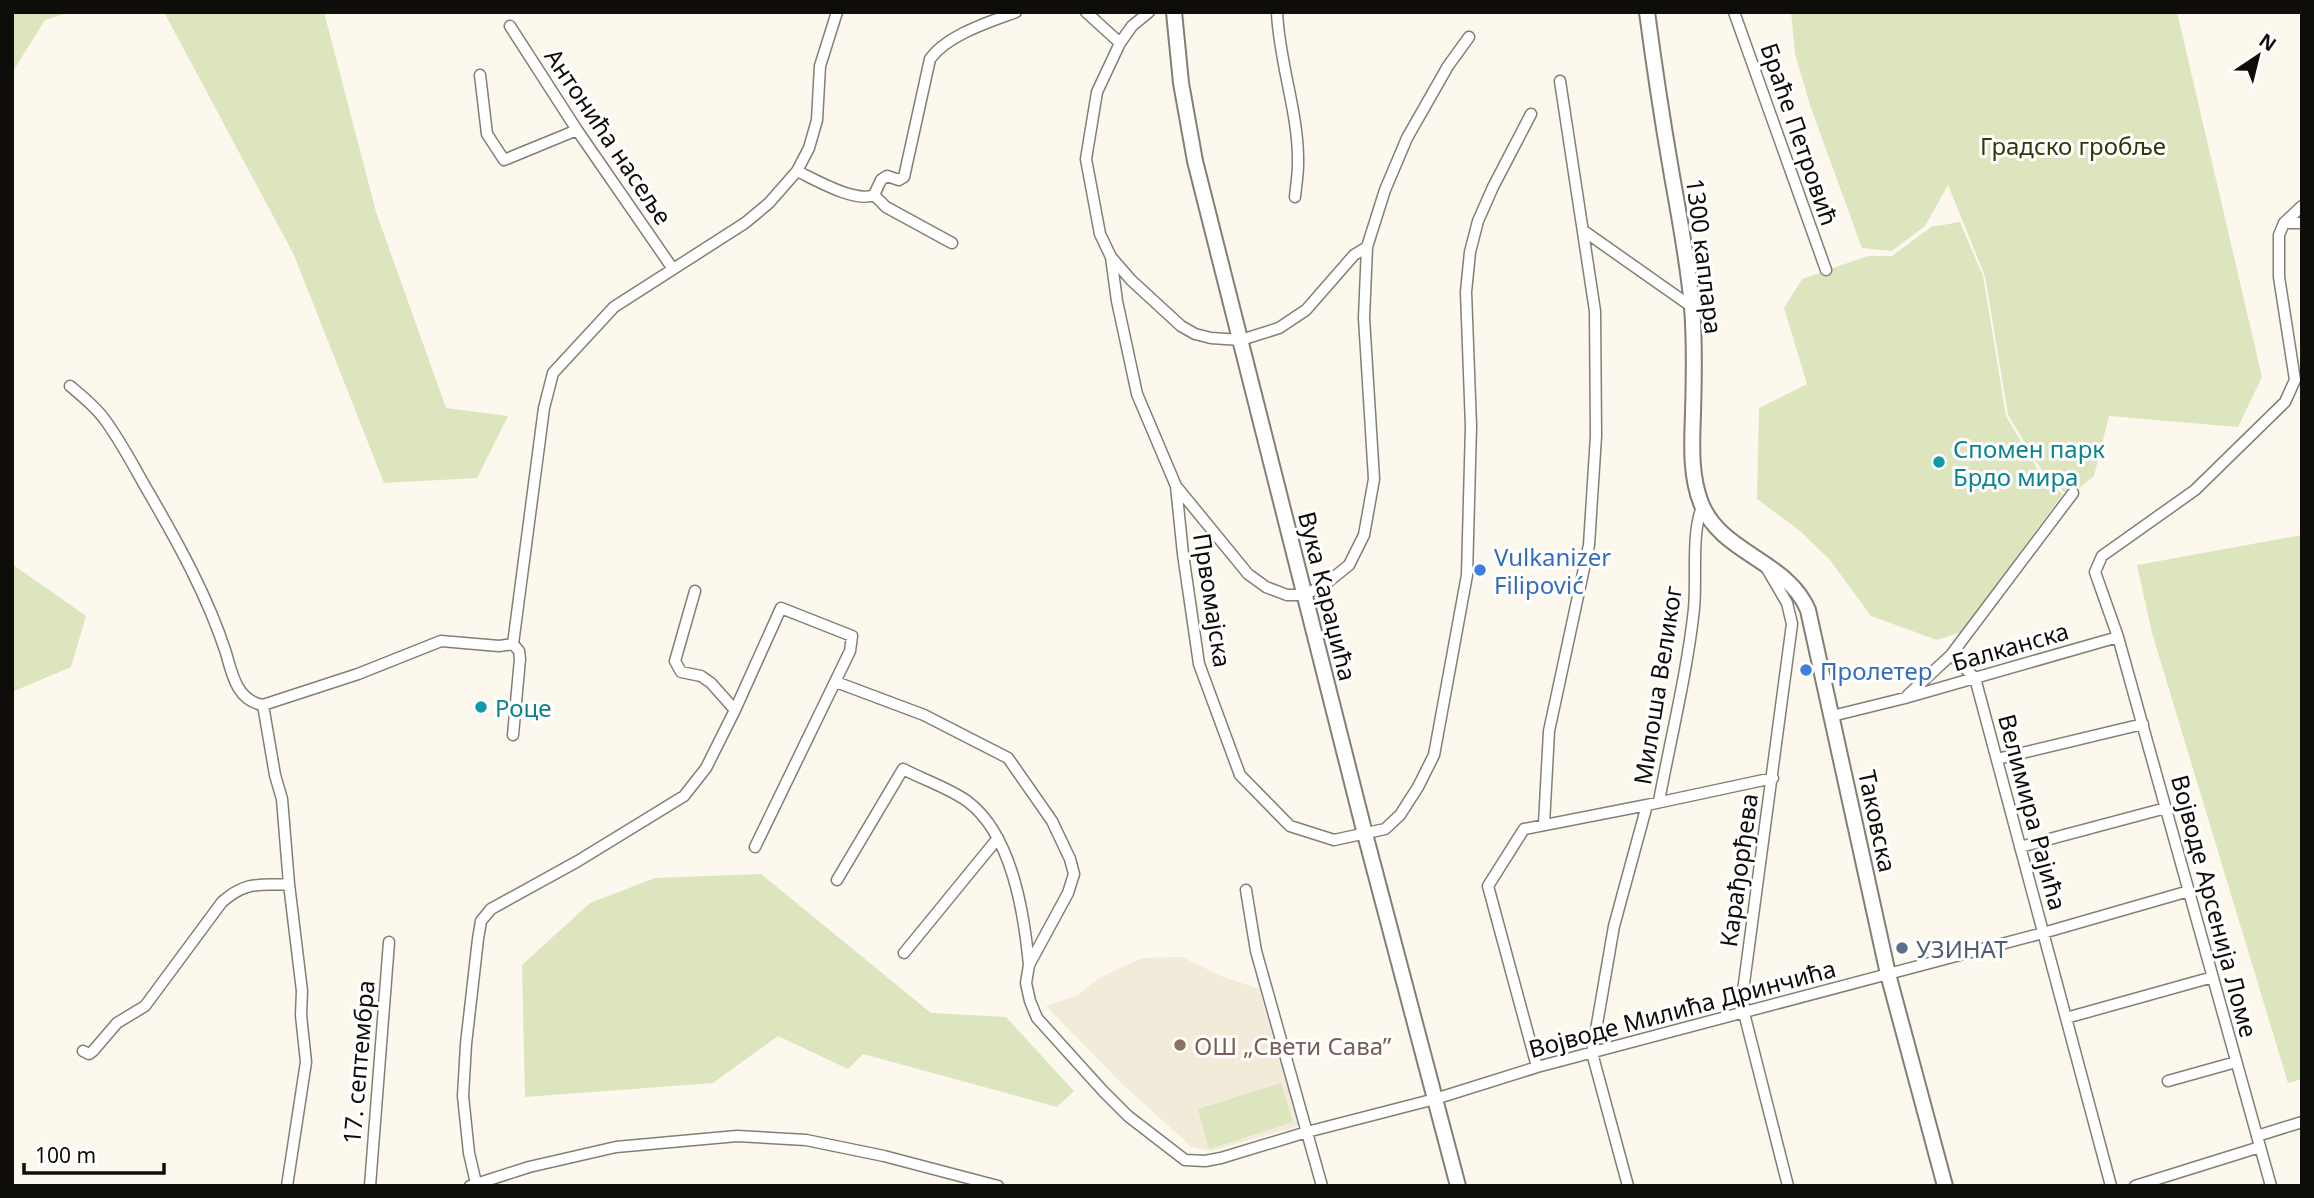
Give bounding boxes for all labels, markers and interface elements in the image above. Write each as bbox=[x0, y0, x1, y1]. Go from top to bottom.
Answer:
north arrow bbox=[2223, 21, 2293, 91]
text: N bbox=[2254, 27, 2282, 57]
street label: Браће Петровић bbox=[1753, 38, 1847, 230]
street label: Антонића насеље bbox=[538, 41, 680, 231]
park label: Градско гробље bbox=[1980, 129, 2166, 162]
street label: 1300 каплара bbox=[1679, 176, 1731, 336]
place label: Спомен парк Брдо мира bbox=[1953, 432, 2105, 493]
marker: Спомен парк Брдо мира bbox=[1931, 454, 1947, 470]
street label: Вука Караџића bbox=[1291, 508, 1365, 684]
street label: Првомајска bbox=[1186, 531, 1240, 669]
place label: Vulkanizer Filipović bbox=[1494, 540, 1611, 601]
marker: Vulkanizer Filipović bbox=[1472, 562, 1488, 578]
street label: Милоша Великог bbox=[1625, 583, 1689, 787]
street label: Балканска bbox=[1948, 614, 2072, 678]
place label: Пролетер bbox=[1820, 654, 1932, 687]
marker: Пролетер bbox=[1798, 662, 1814, 678]
place label: Роце bbox=[495, 691, 551, 724]
marker: Роце bbox=[473, 699, 489, 715]
street label: Велимира Рајића bbox=[1991, 710, 2075, 914]
street label: Таковска bbox=[1851, 767, 1905, 875]
street label: Војводе Арсенија Ломе bbox=[2164, 771, 2266, 1041]
street label: Карађорђева bbox=[1711, 791, 1765, 949]
place label: УЗИНАТ bbox=[1916, 932, 2008, 965]
marker: УЗИНАТ bbox=[1894, 940, 1910, 956]
street label: Војводе Милића Дринчића bbox=[1525, 951, 1839, 1065]
street label: 17. септембра bbox=[334, 979, 382, 1145]
place label: ОШ „Свети Сава” bbox=[1194, 1029, 1392, 1062]
marker: ОШ „Свети Сава” bbox=[1172, 1037, 1188, 1053]
scale bar bbox=[24, 1132, 164, 1176]
text: 100 m bbox=[35, 1141, 96, 1169]

